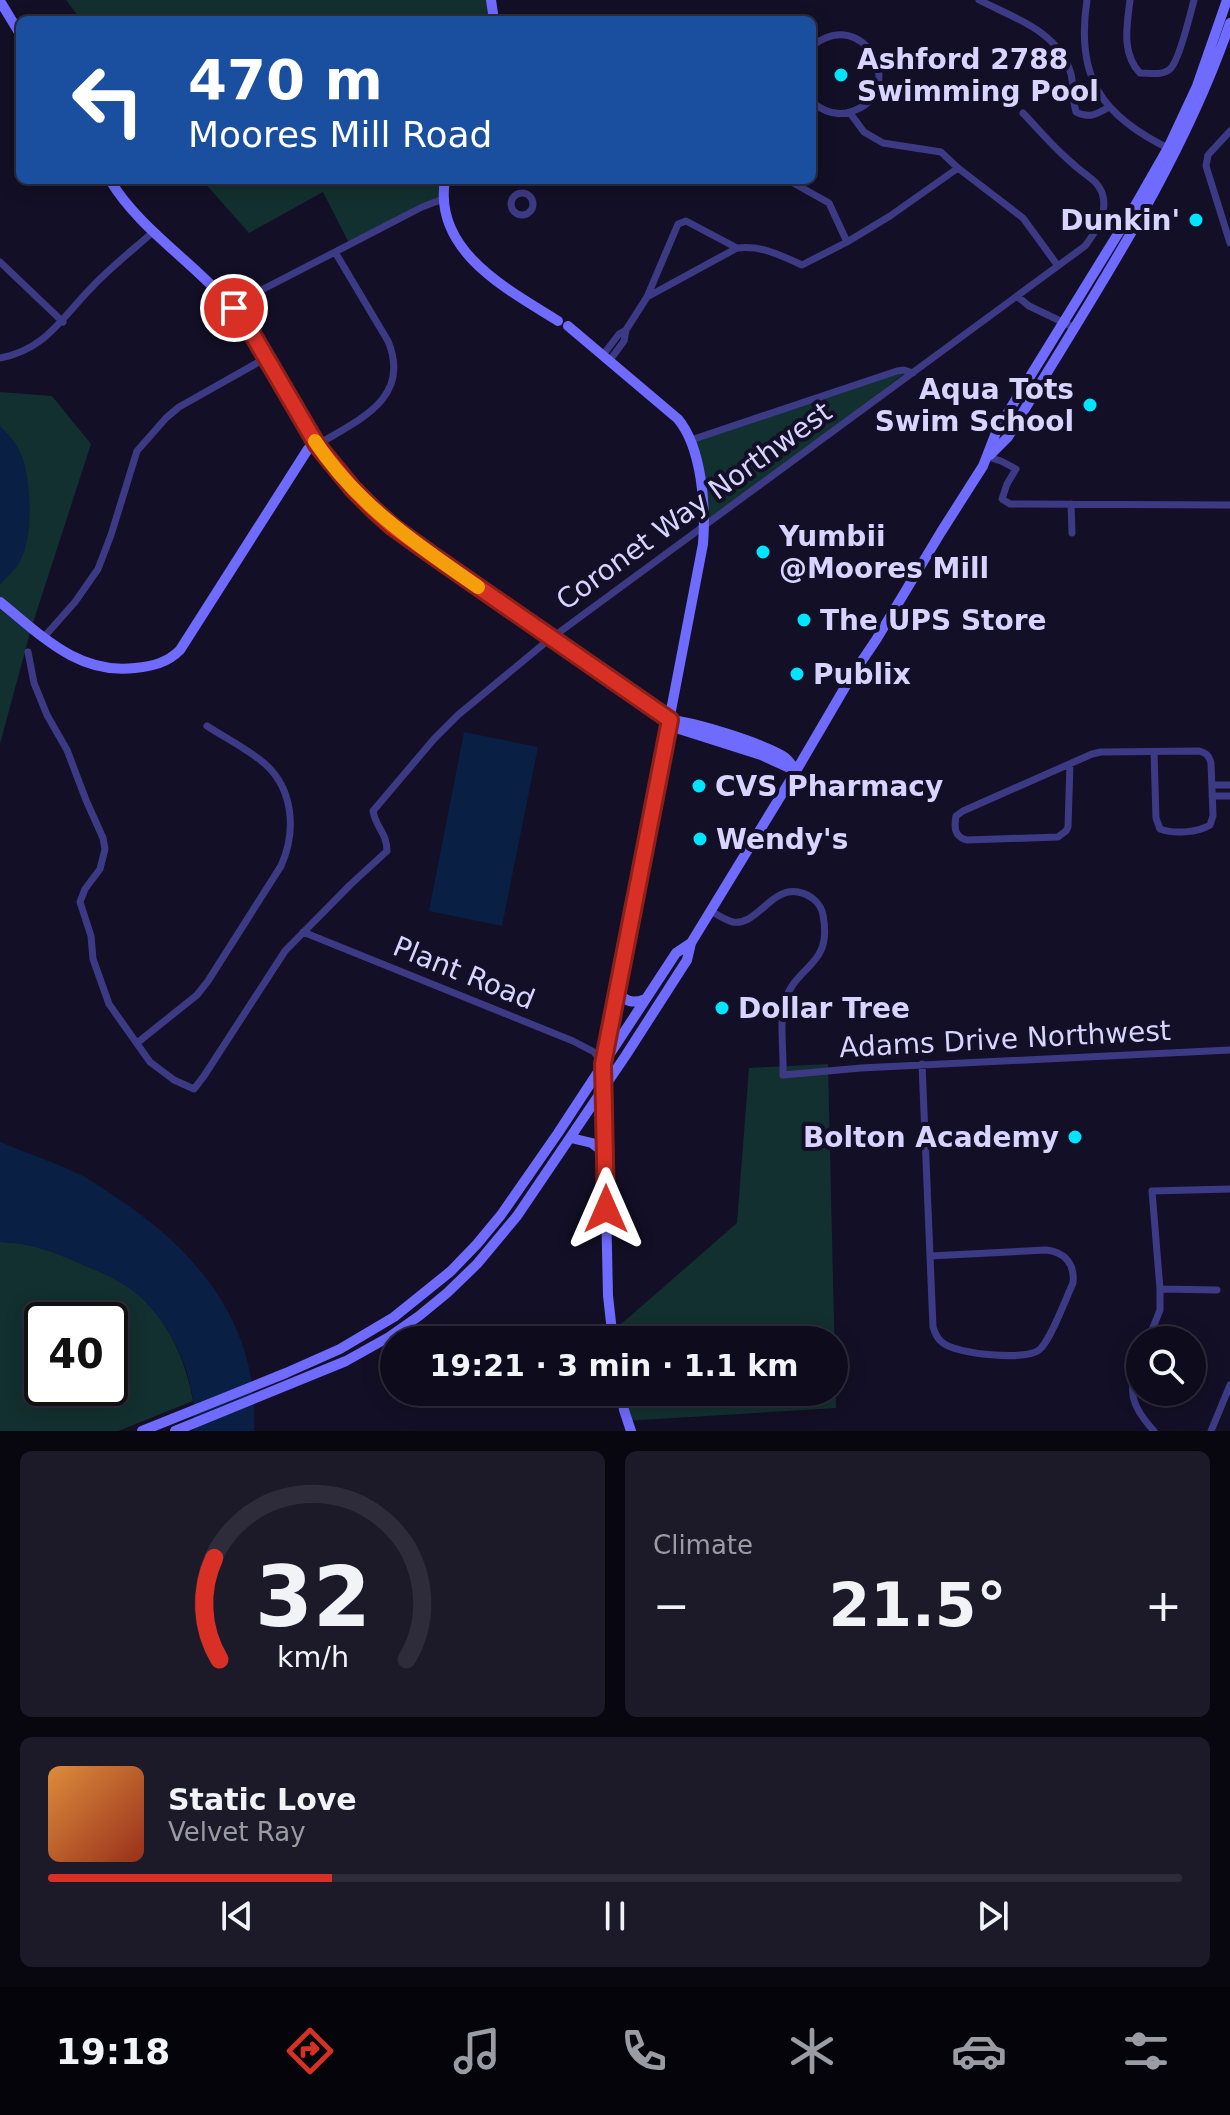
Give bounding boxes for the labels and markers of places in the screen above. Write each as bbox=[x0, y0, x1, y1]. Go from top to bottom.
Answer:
place label: Ashford 2788 Swimming Pool bbox=[857, 43, 1099, 108]
marker: Ashford 2788 Swimming Pool bbox=[832, 66, 850, 84]
place label: Dunkin' bbox=[1060, 204, 1180, 237]
marker: Dunkin' bbox=[1187, 211, 1205, 229]
pin bbox=[200, 274, 268, 342]
place label: Aqua Tots Swim School bbox=[875, 373, 1074, 438]
marker: Aqua Tots Swim School bbox=[1081, 396, 1099, 414]
place label: Yumbii @Moores Mill bbox=[778, 520, 989, 585]
marker: Yumbii @Moores Mill bbox=[754, 543, 772, 561]
place label: The UPS Store bbox=[820, 604, 1047, 637]
marker: The UPS Store bbox=[795, 611, 813, 629]
place label: Publix bbox=[813, 658, 911, 691]
marker: Publix bbox=[788, 665, 806, 683]
place label: CVS Pharmacy bbox=[715, 770, 943, 803]
marker: CVS Pharmacy bbox=[690, 777, 708, 795]
place label: Wendy's bbox=[716, 823, 848, 856]
marker: Wendy's bbox=[691, 830, 709, 848]
place label: Dollar Tree bbox=[738, 992, 910, 1025]
marker: Dollar Tree bbox=[713, 999, 731, 1017]
place label: Bolton Academy bbox=[803, 1121, 1059, 1154]
marker: Bolton Academy bbox=[1066, 1128, 1084, 1146]

